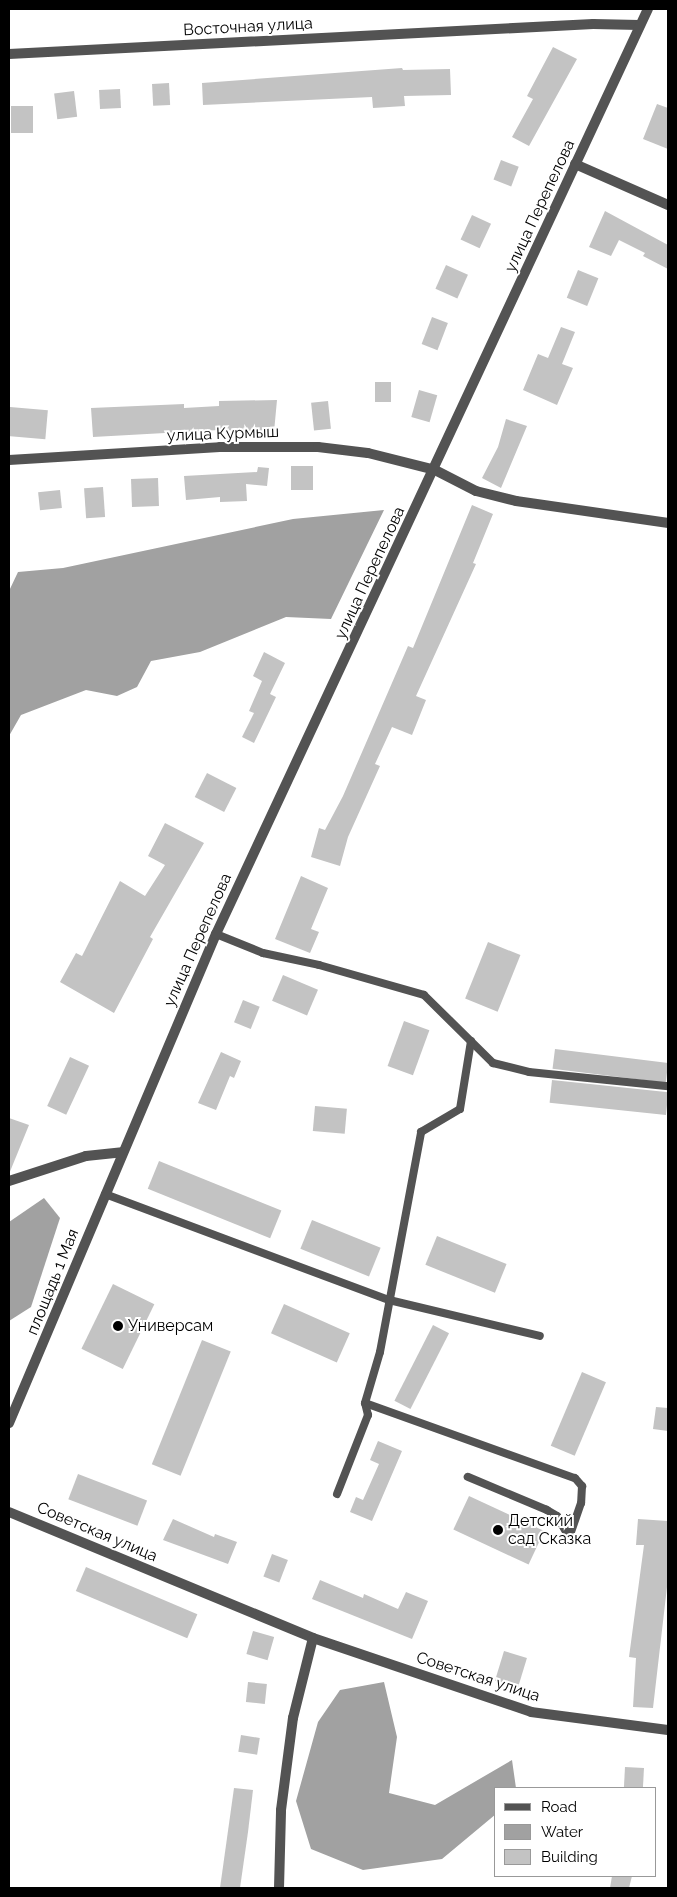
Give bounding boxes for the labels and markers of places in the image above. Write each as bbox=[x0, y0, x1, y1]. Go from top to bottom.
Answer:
place label: Универсам bbox=[128, 1316, 213, 1336]
marker: Универсам bbox=[112, 1320, 124, 1332]
place label: Детский сад Сказка bbox=[508, 1511, 591, 1549]
marker: Детский сад Сказка bbox=[492, 1524, 504, 1536]

